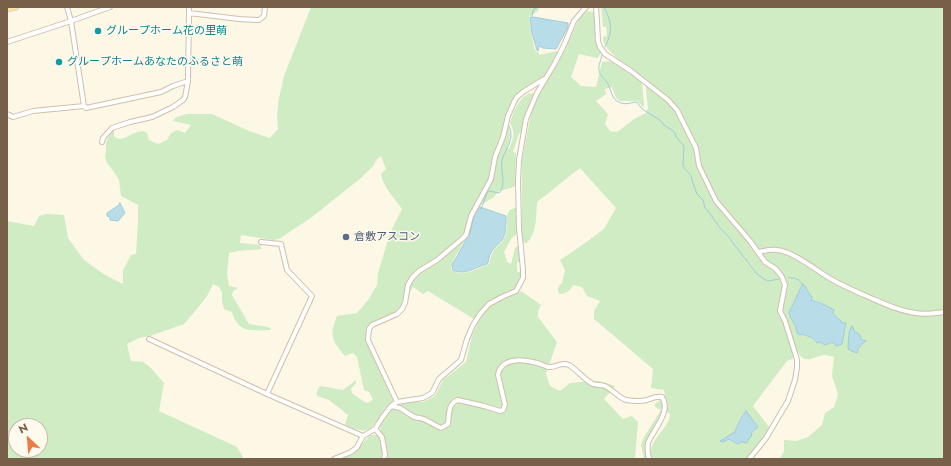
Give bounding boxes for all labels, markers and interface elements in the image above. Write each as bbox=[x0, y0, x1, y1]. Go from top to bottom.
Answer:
place label: グループホーム花の里萌 bbox=[106, 24, 227, 38]
marker: グループホーム花の里萌 bbox=[93, 26, 103, 36]
place label: グループホームあなたのふるさと萌 bbox=[67, 55, 243, 69]
marker: グループホームあなたのふるさと萌 bbox=[54, 57, 64, 67]
place label: 倉敷アスコン bbox=[354, 230, 420, 244]
marker: 倉敷アスコン bbox=[341, 232, 351, 242]
north arrow bbox=[8, 418, 48, 458]
text: N bbox=[16, 419, 31, 437]

